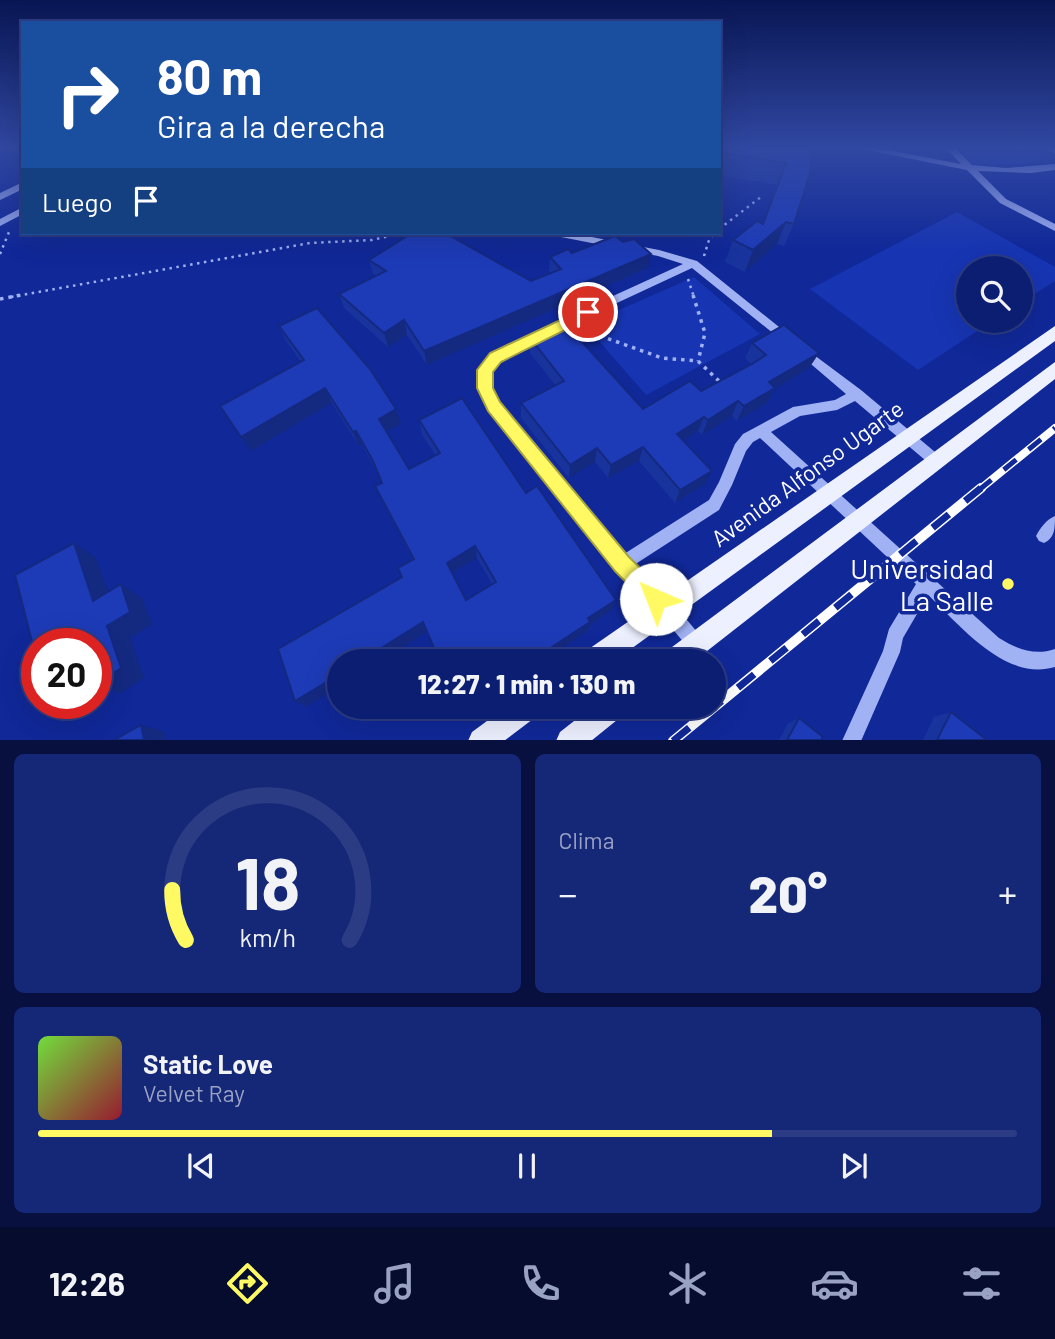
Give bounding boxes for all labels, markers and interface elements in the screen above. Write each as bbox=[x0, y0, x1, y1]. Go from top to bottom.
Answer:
text: 80 m bbox=[157, 46, 262, 105]
icon: right bbox=[42, 49, 133, 140]
text: Gira a la derecha bbox=[157, 106, 385, 144]
icon: arrive bbox=[127, 182, 165, 220]
text: Luego bbox=[42, 186, 113, 217]
map controls bbox=[956, 256, 1033, 333]
button: search bbox=[956, 256, 1033, 333]
pin bbox=[558, 282, 618, 342]
icon: arrive bbox=[569, 293, 607, 331]
street label: Avenida Alfonso Ugarte bbox=[705, 394, 909, 552]
place label: Universidad La Salle bbox=[850, 551, 994, 617]
position arrow bbox=[619, 562, 693, 636]
marker: Universidad La Salle bbox=[1000, 576, 1016, 592]
speed limit sign: 20 bbox=[21, 628, 112, 719]
text: 12:27 · 1 min · 130 m bbox=[418, 668, 635, 699]
text: Clima bbox=[559, 826, 614, 854]
text: 18 bbox=[235, 837, 300, 925]
text: 20° bbox=[748, 861, 827, 923]
text: − bbox=[559, 870, 578, 916]
text: + bbox=[998, 870, 1017, 916]
text: km/h bbox=[239, 921, 296, 951]
text: Static Love bbox=[143, 1048, 273, 1079]
text: Velvet Ray bbox=[143, 1079, 245, 1107]
icon: previous bbox=[182, 1147, 220, 1185]
icon: pause bbox=[508, 1147, 546, 1185]
icon: next bbox=[835, 1147, 873, 1185]
icon: directions bbox=[223, 1259, 272, 1308]
icon: music bbox=[370, 1259, 419, 1308]
icon: phone bbox=[516, 1259, 565, 1308]
icon: climate bbox=[663, 1259, 712, 1308]
icon: car bbox=[810, 1259, 859, 1308]
icon: filters bbox=[957, 1259, 1006, 1308]
text: 12:26 bbox=[49, 1264, 125, 1302]

